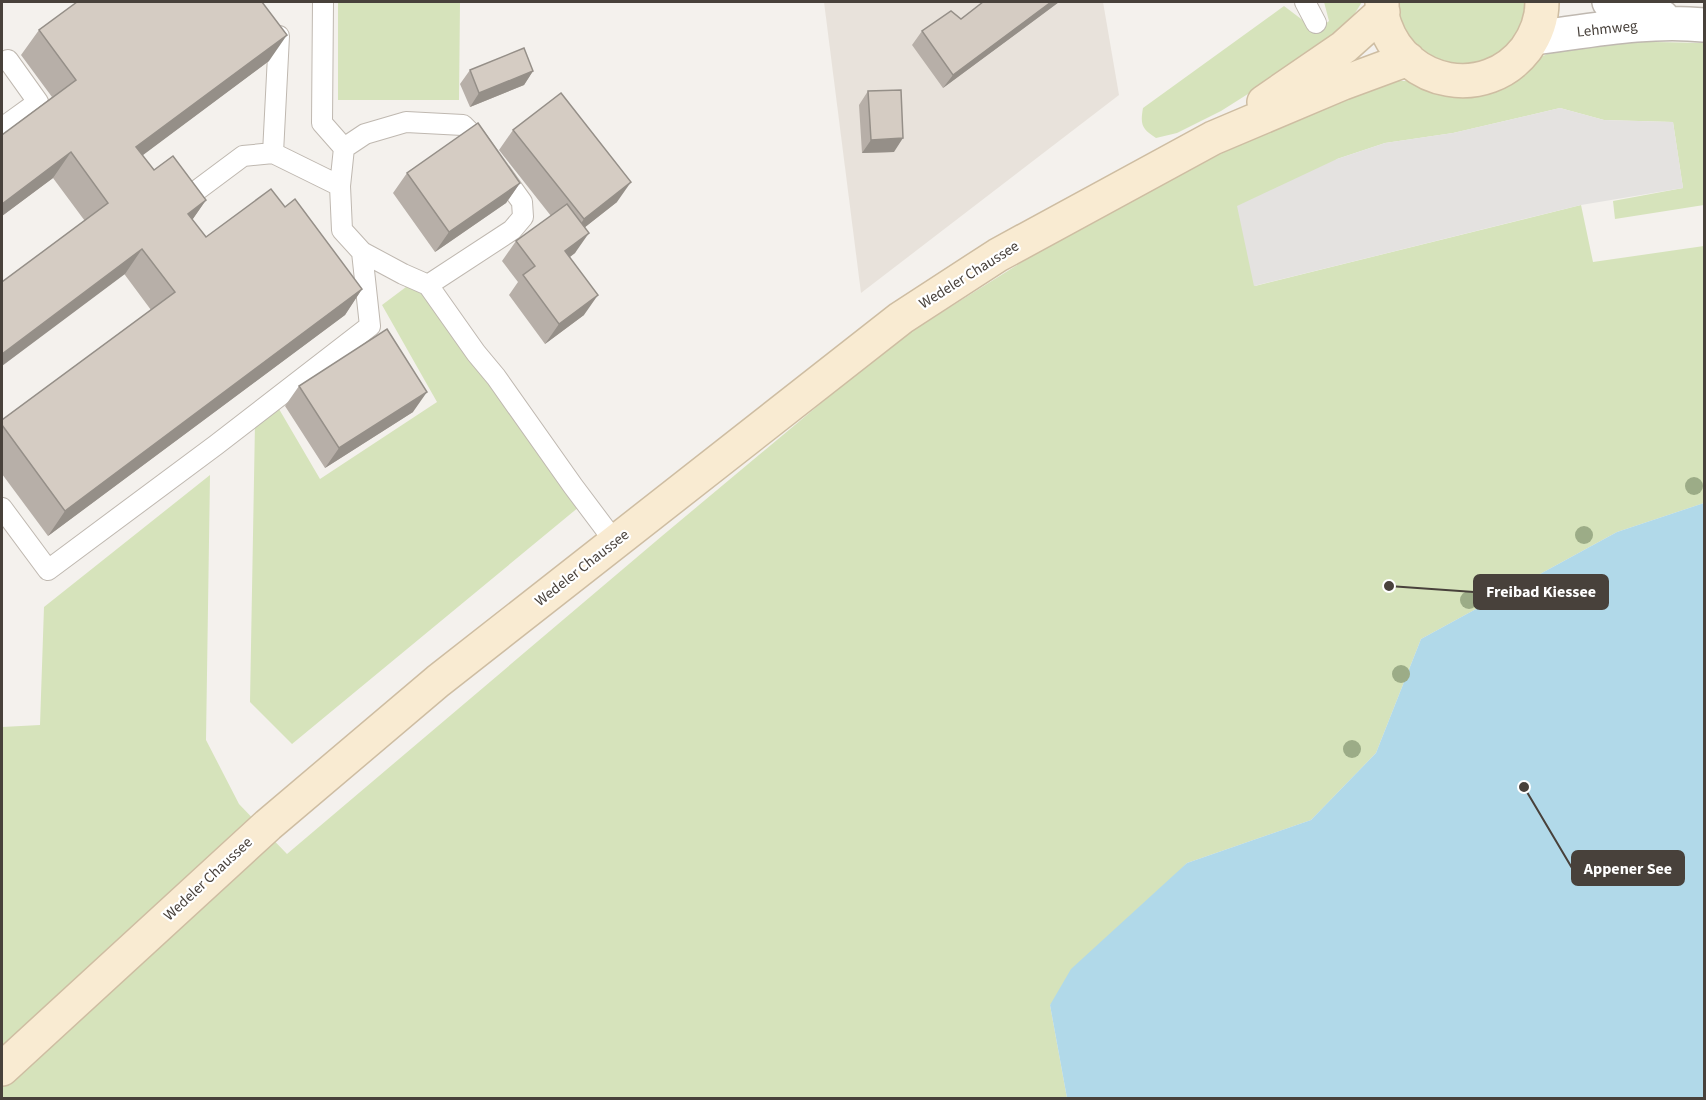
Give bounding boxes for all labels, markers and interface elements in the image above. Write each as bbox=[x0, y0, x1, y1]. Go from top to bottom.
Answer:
street label: Lehmweg bbox=[1576, 15, 1639, 43]
street label: Wedeler Chaussee bbox=[915, 236, 1023, 314]
street label: Wedeler Chaussee bbox=[530, 525, 634, 611]
callout: Freibad Kiessee bbox=[1474, 575, 1608, 609]
text: Freibad Kiessee bbox=[1486, 581, 1596, 603]
street label: Wedeler Chaussee bbox=[159, 832, 257, 926]
callout: Appener See bbox=[1572, 851, 1684, 885]
text: Appener See bbox=[1583, 858, 1672, 880]

